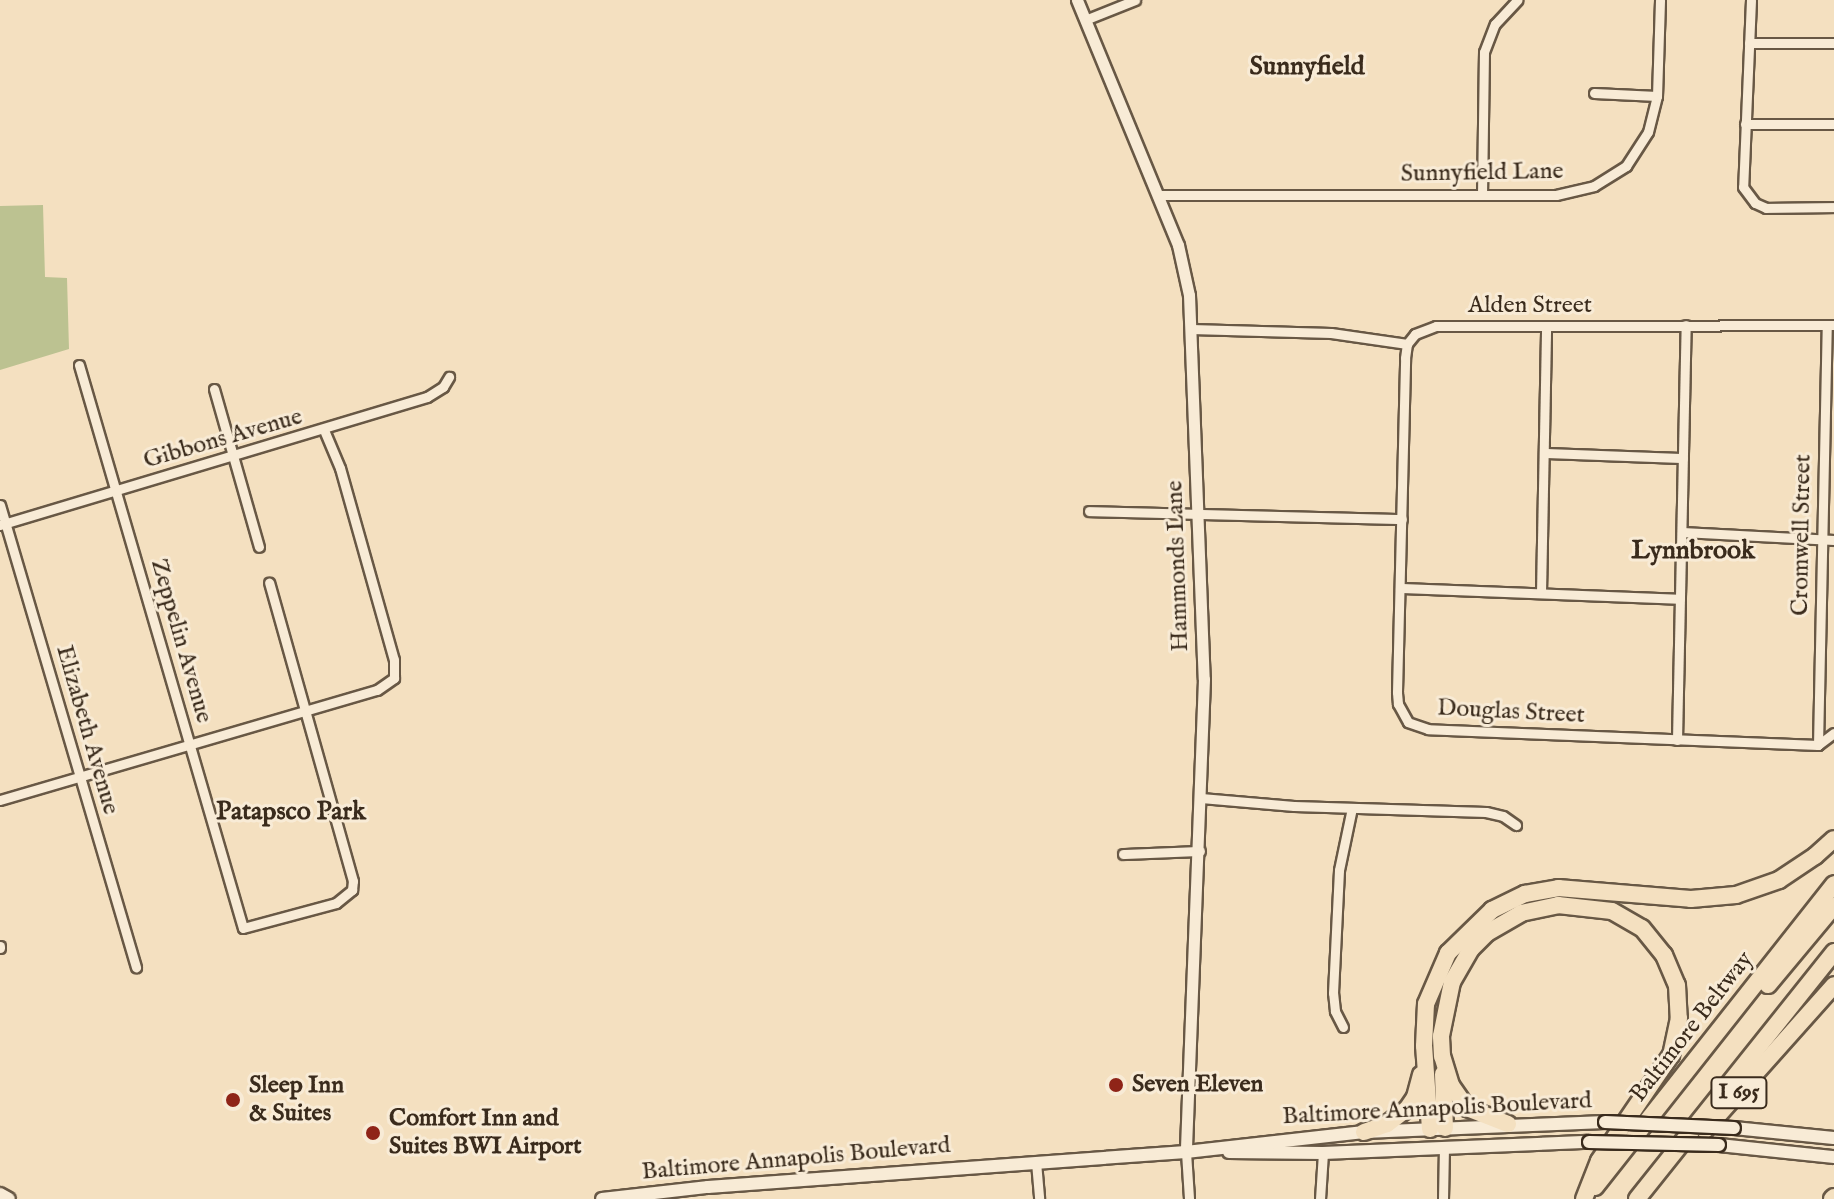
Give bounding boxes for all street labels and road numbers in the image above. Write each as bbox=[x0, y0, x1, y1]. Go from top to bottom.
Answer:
street label: Sunnyfield Lane bbox=[1400, 157, 1564, 189]
street label: Alden Street bbox=[1468, 292, 1592, 320]
street label: Gibbons Avenue bbox=[140, 403, 306, 475]
street label: Cromwell Street bbox=[1786, 454, 1818, 616]
street label: Hammonds Lane bbox=[1161, 480, 1195, 652]
street label: Zeppelin Avenue bbox=[144, 556, 218, 726]
street label: Elizabeth Avenue bbox=[49, 642, 125, 818]
street label: Douglas Street bbox=[1436, 694, 1586, 730]
street label: Baltimore Beltway bbox=[1624, 946, 1760, 1108]
road number: I 695 bbox=[1709, 1075, 1769, 1111]
street label: Baltimore Annapolis Boulevard bbox=[1282, 1087, 1592, 1131]
street label: Baltimore Annapolis Boulevard bbox=[640, 1131, 952, 1187]

